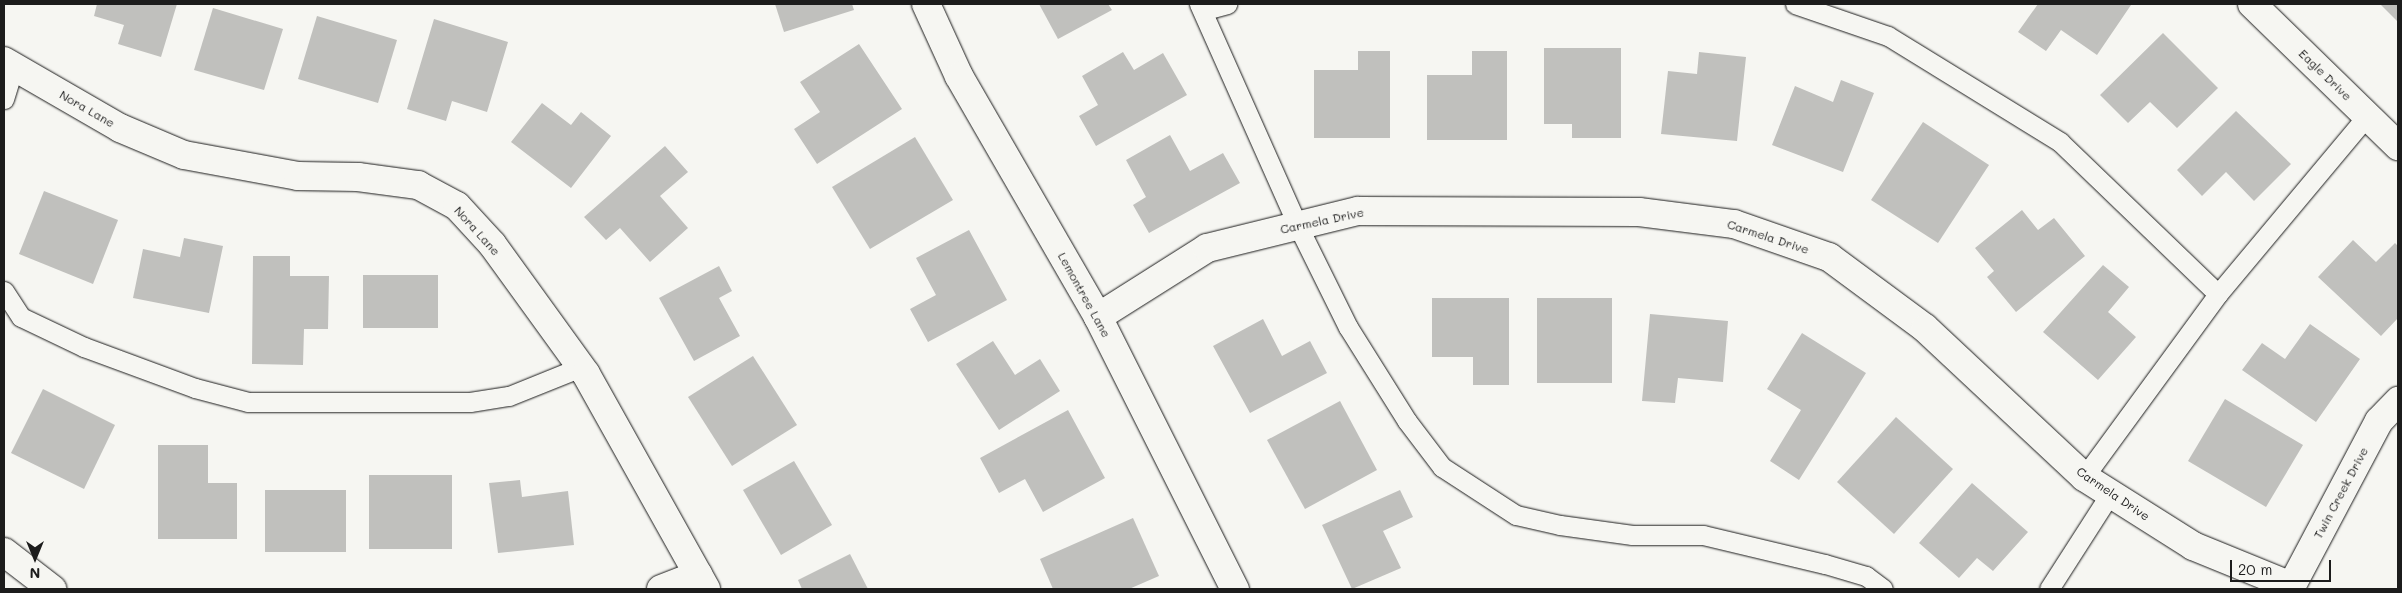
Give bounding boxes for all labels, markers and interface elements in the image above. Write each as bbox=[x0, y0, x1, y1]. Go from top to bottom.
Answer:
street label: Eagle Drive bbox=[2296, 46, 2354, 104]
street label: Nora Lane bbox=[57, 87, 117, 131]
street label: Nora Lane bbox=[451, 203, 503, 259]
street label: Carmela Drive bbox=[1279, 205, 1365, 237]
street label: Carmela Drive bbox=[1725, 217, 1811, 257]
street label: Lemontree Lane bbox=[1055, 250, 1113, 340]
street label: Twin Creek Drive bbox=[2311, 445, 2371, 541]
street label: Carmela Drive bbox=[2074, 464, 2152, 524]
north arrow bbox=[10, 533, 60, 583]
scale bar bbox=[2232, 550, 2333, 582]
text: 20 m bbox=[2238, 559, 2272, 579]
text: N bbox=[30, 564, 40, 583]

